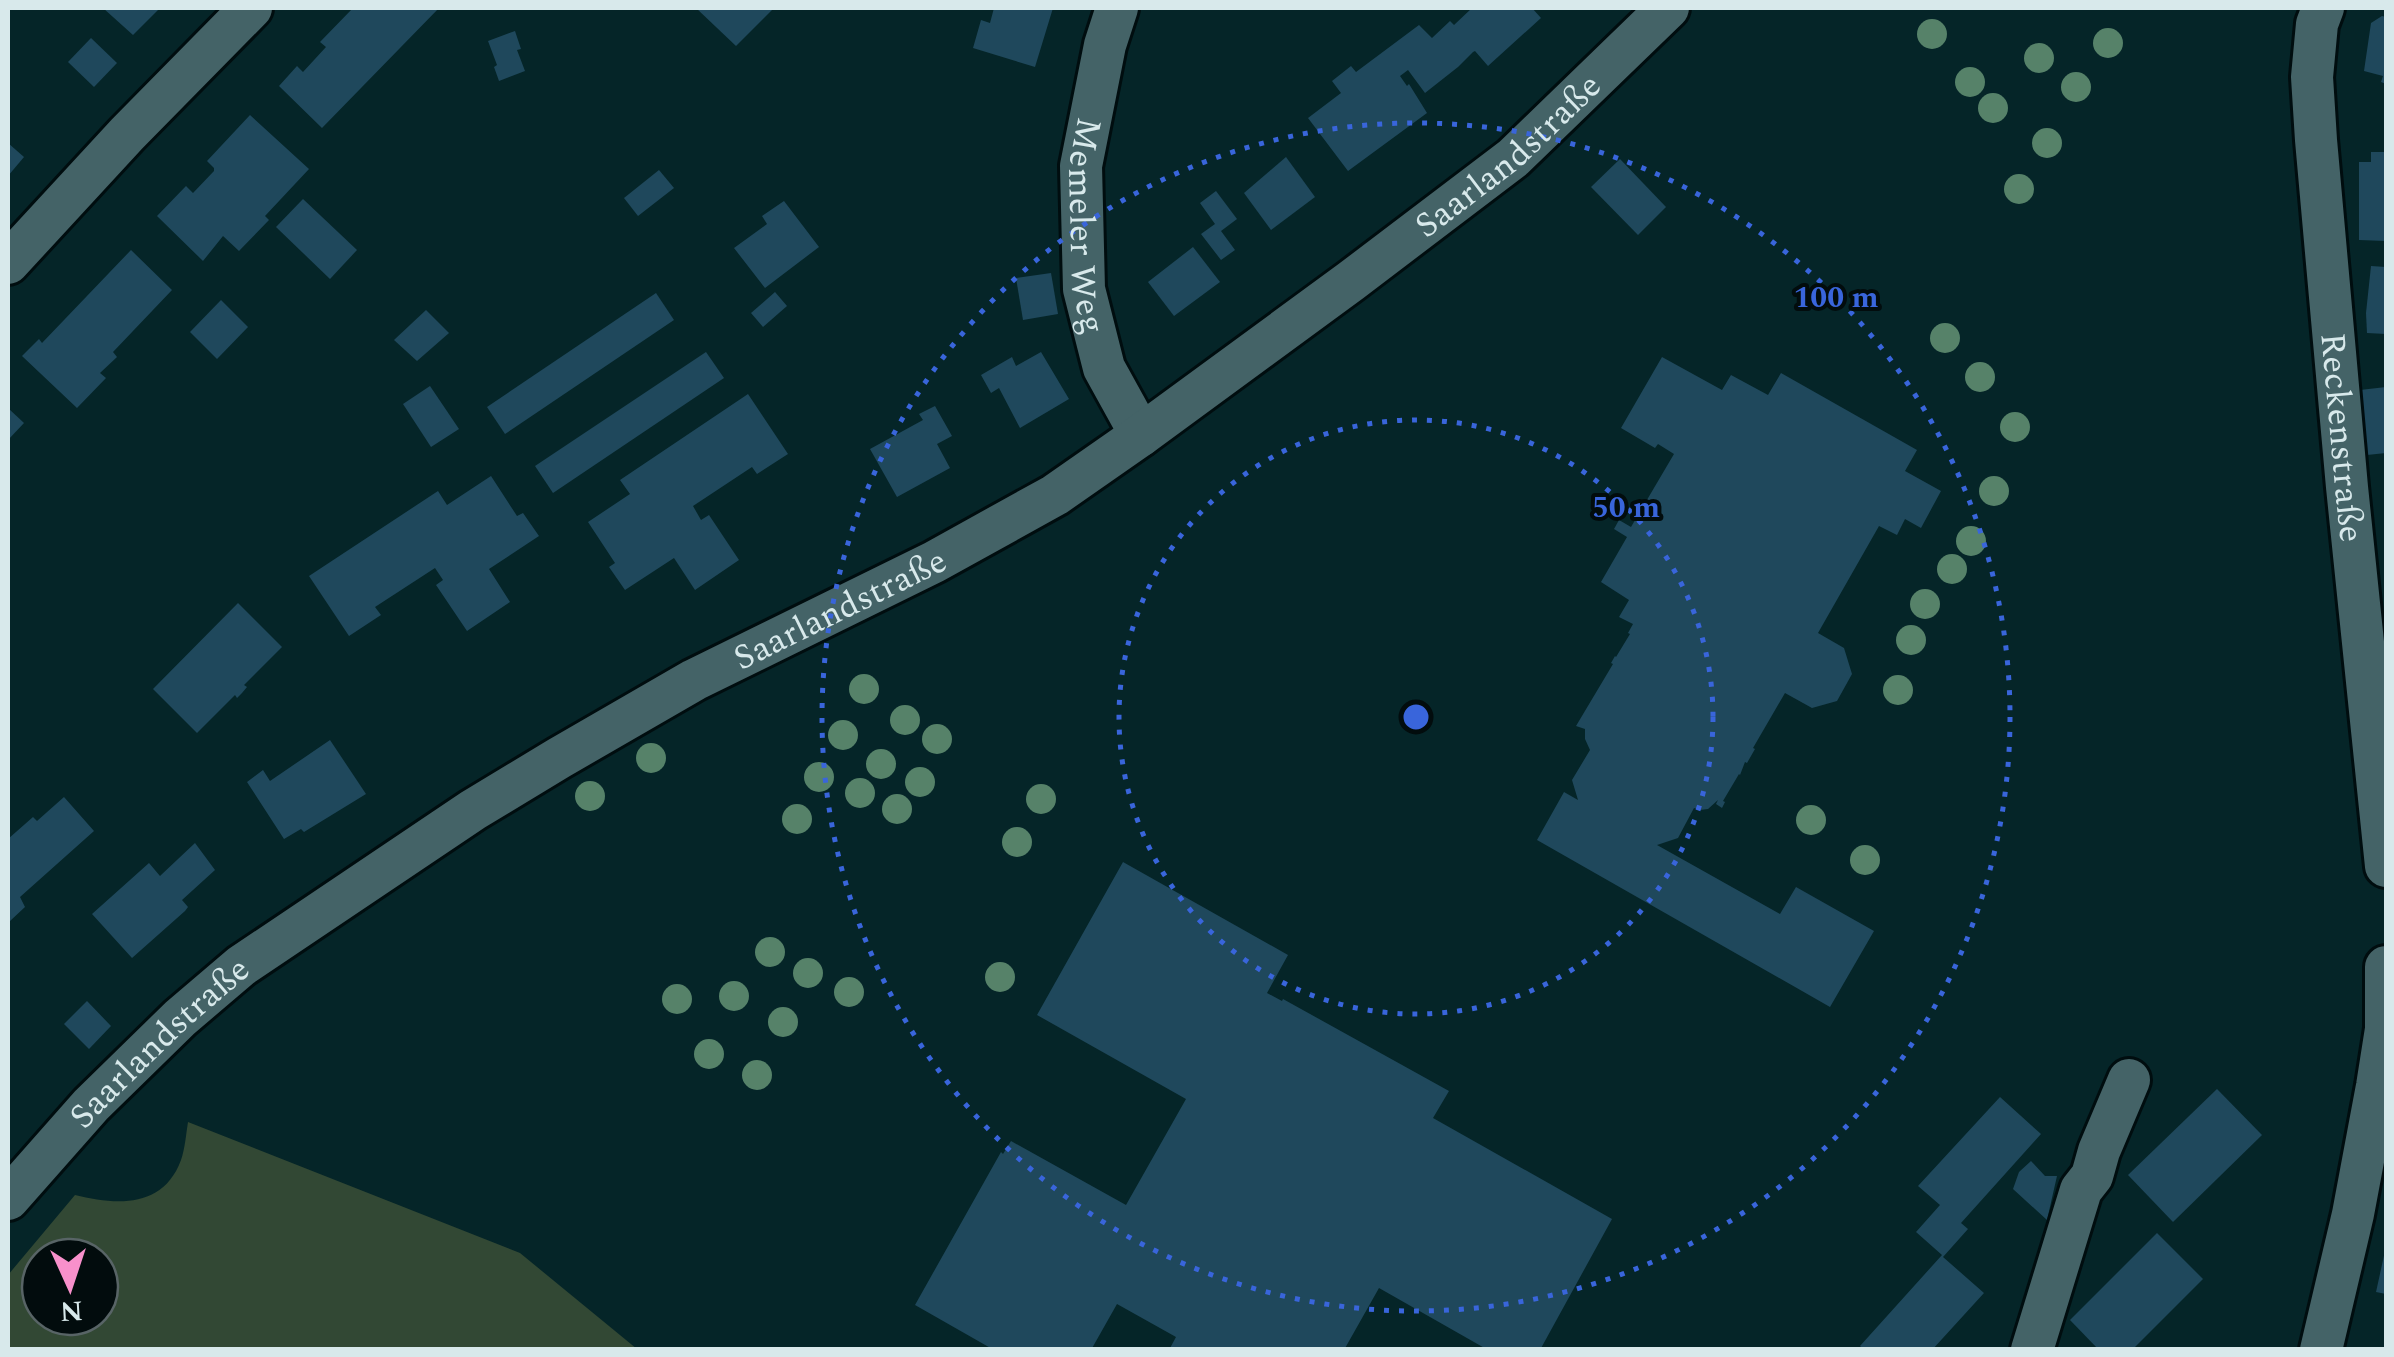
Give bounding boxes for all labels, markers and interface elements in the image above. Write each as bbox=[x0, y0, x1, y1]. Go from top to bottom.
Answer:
street label: Saarlandstraße bbox=[1404, 61, 1614, 252]
street label: Memeler Weg bbox=[1053, 113, 1119, 340]
text: 100 m bbox=[1793, 275, 1879, 321]
street label: Reckenstraße bbox=[2305, 331, 2378, 545]
text: 50 m bbox=[1592, 485, 1660, 531]
street label: Saarlandstraße bbox=[724, 535, 957, 685]
centre of rings bbox=[1398, 699, 1434, 735]
street label: Saarlandstraße bbox=[57, 944, 262, 1141]
north arrow bbox=[20, 1237, 120, 1337]
text: N bbox=[59, 1288, 84, 1333]

